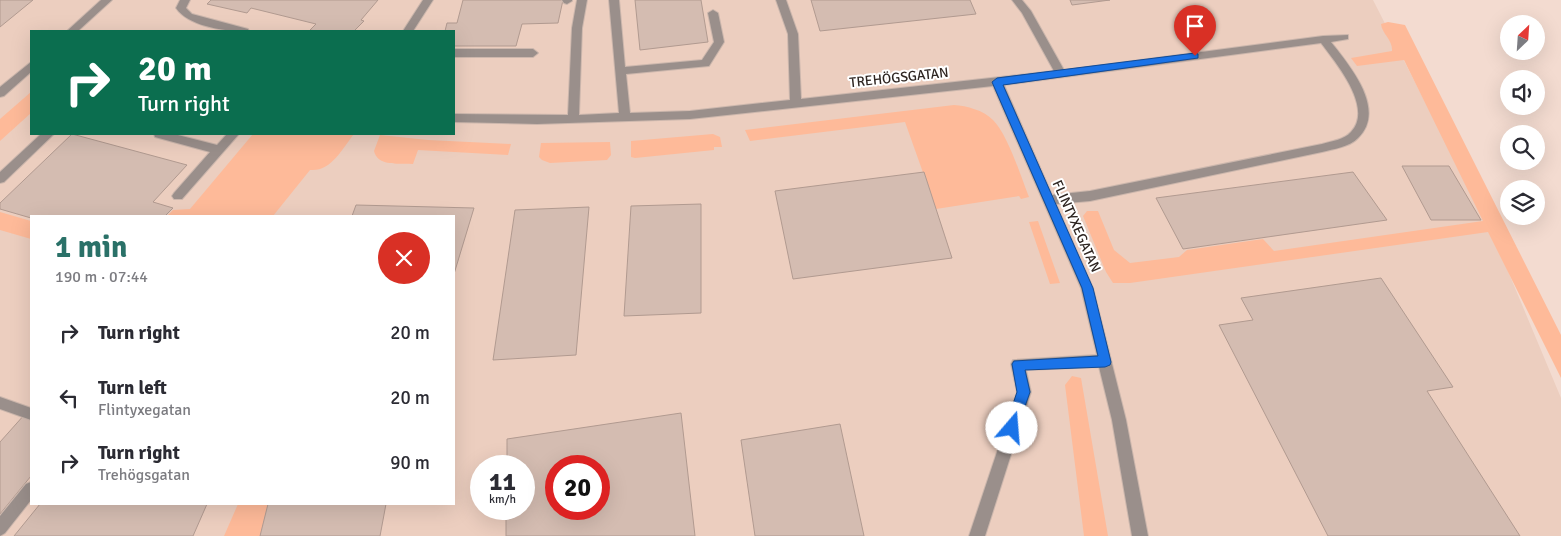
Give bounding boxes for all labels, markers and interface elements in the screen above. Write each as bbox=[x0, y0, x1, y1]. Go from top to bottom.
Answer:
pin bbox=[1174, 5, 1216, 56]
icon: arrive bbox=[1181, 12, 1209, 40]
north arrow bbox=[1500, 15, 1545, 60]
map controls bbox=[1500, 15, 1545, 225]
text: 20 m bbox=[138, 47, 212, 90]
icon: right bbox=[55, 50, 120, 115]
street label: TREHÖGSGATAN bbox=[849, 64, 949, 91]
button: sound bbox=[1500, 70, 1545, 115]
text: Turn right bbox=[138, 90, 230, 117]
button: search bbox=[1500, 125, 1545, 170]
street label: FLINTYXEGATAN bbox=[1049, 178, 1104, 275]
button: layers bbox=[1500, 180, 1545, 225]
text: 1 min bbox=[55, 229, 127, 266]
button: close bbox=[378, 232, 430, 284]
text: 190 m · 07:44 bbox=[55, 267, 148, 287]
icon: right bbox=[55, 319, 83, 347]
text: Turn right bbox=[98, 321, 180, 345]
text: 20 m bbox=[390, 321, 430, 345]
text: Turn left bbox=[98, 376, 167, 400]
icon: left bbox=[55, 384, 83, 412]
text: 20 m bbox=[390, 386, 430, 410]
text: Flintyxegatan bbox=[98, 400, 191, 420]
position arrow bbox=[985, 401, 1037, 453]
text: Turn right bbox=[98, 441, 180, 465]
icon: right bbox=[55, 449, 83, 477]
text: 90 m bbox=[390, 451, 430, 475]
speed limit sign: 20 bbox=[545, 455, 610, 520]
text: Trehögsgatan bbox=[98, 465, 190, 485]
text: 11 bbox=[489, 466, 516, 497]
text: km/h bbox=[489, 492, 516, 507]

